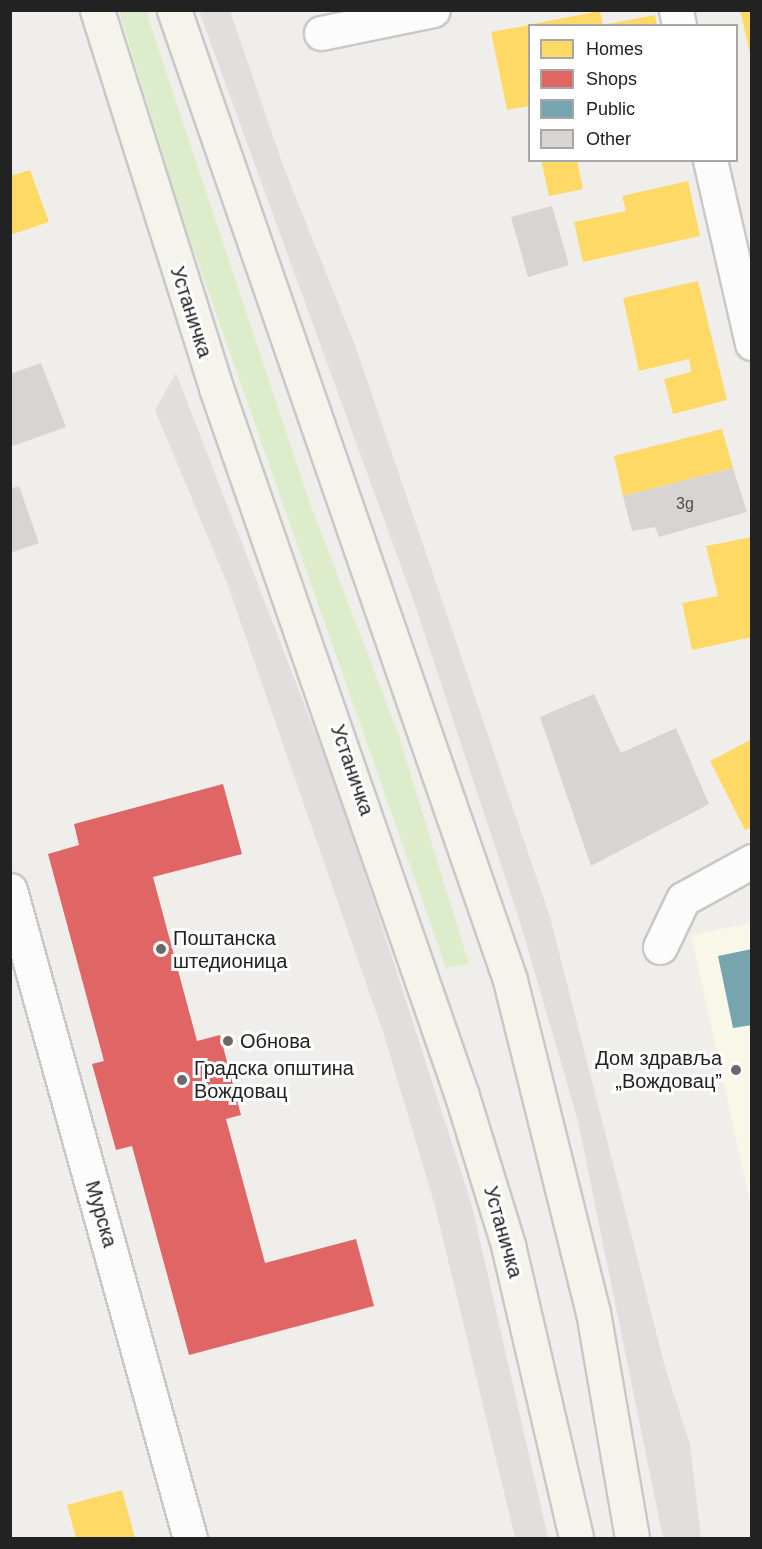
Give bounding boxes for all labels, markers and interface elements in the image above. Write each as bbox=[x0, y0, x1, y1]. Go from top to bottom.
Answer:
legend bbox=[528, 24, 738, 162]
text: Homes bbox=[586, 39, 643, 59]
text: Shops bbox=[586, 69, 637, 89]
text: Public bbox=[586, 99, 635, 119]
text: Other bbox=[586, 129, 631, 149]
street label: Устаничка bbox=[165, 263, 217, 361]
house number: 3g bbox=[676, 494, 694, 514]
street label: Устаничка bbox=[325, 721, 379, 819]
place label: Поштанска штедионица bbox=[173, 926, 287, 973]
marker: Поштанска штедионица bbox=[154, 942, 168, 956]
place label: Обнова bbox=[240, 1029, 311, 1053]
marker: Обнова bbox=[221, 1034, 235, 1048]
place label: Дом здравља „Вождовац” bbox=[595, 1046, 722, 1093]
place label: Градска општина Вождовац bbox=[194, 1056, 354, 1103]
marker: Дом здравља „Вождовац” bbox=[727, 1061, 745, 1079]
marker: Градска општина Вождовац bbox=[175, 1073, 189, 1087]
street label: Мурска bbox=[80, 1178, 122, 1250]
street label: Устаничка bbox=[478, 1183, 528, 1281]

